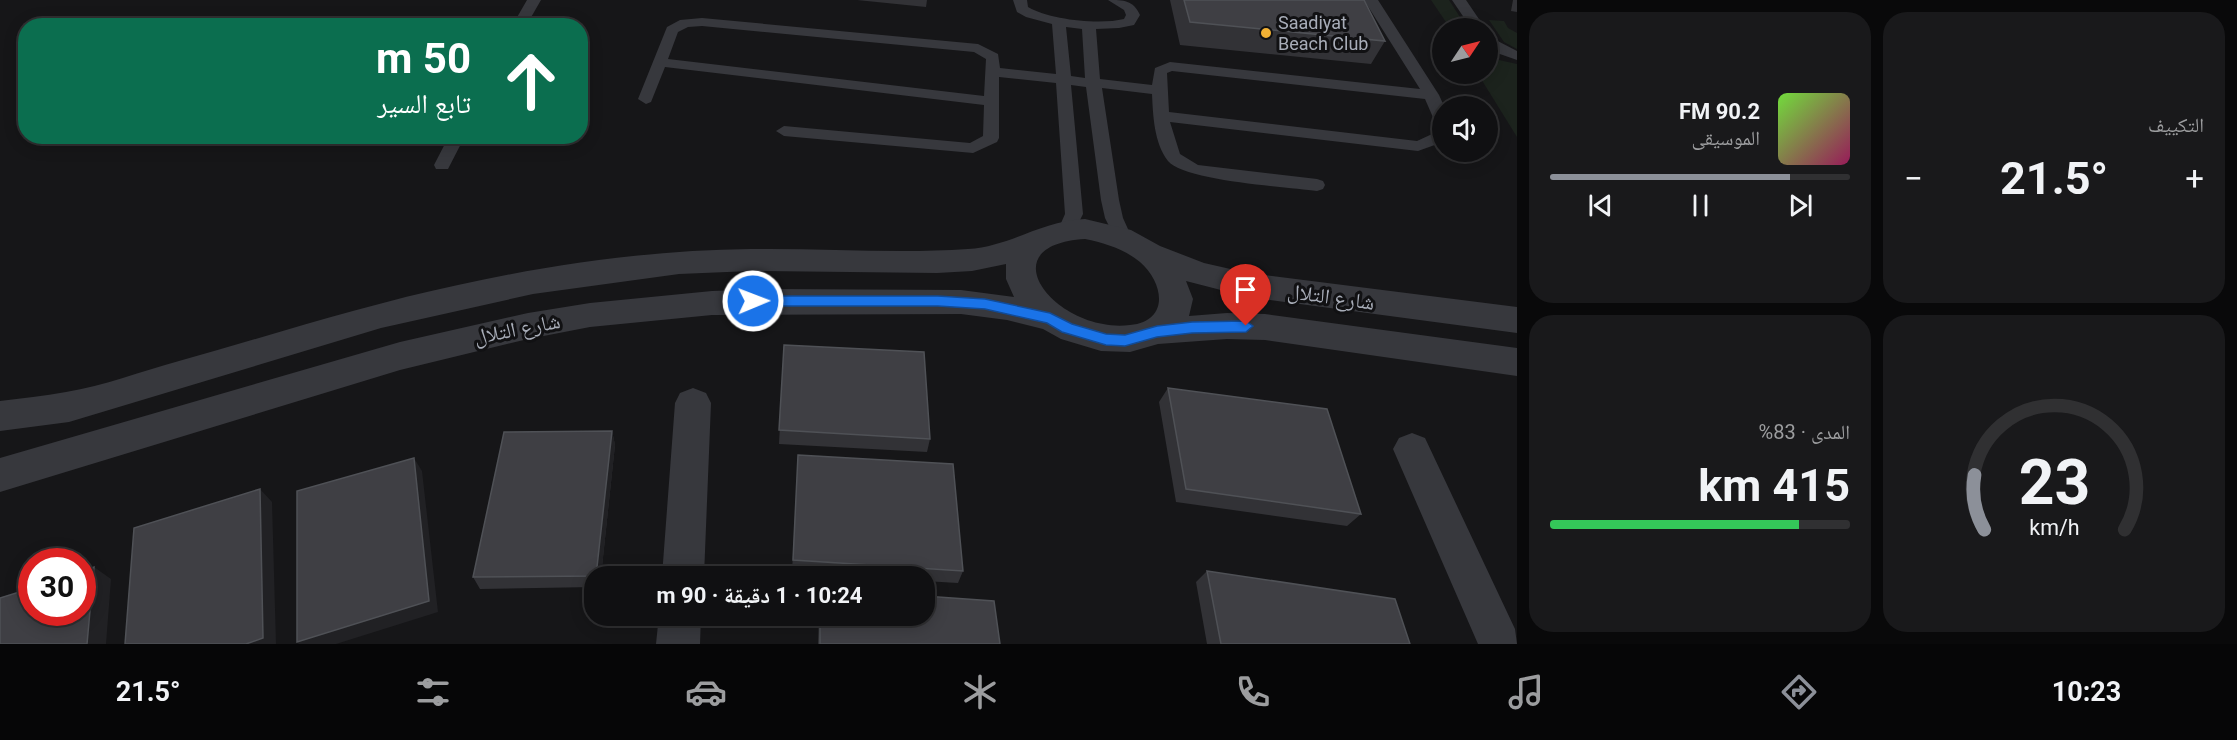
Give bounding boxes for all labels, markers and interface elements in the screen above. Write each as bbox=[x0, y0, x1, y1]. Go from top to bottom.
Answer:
place label: Saadiyat Beach Club bbox=[1278, 12, 1368, 54]
north arrow bbox=[1432, 18, 1498, 84]
map controls bbox=[1432, 18, 1498, 162]
marker: Saadiyat Beach Club bbox=[1259, 26, 1273, 40]
text: 50 m bbox=[376, 34, 471, 83]
icon: ahead bbox=[492, 42, 570, 120]
text: تابع السير bbox=[377, 88, 471, 120]
button: sound bbox=[1432, 96, 1498, 162]
text: 90.2 FM bbox=[1679, 99, 1760, 124]
text: التكييف bbox=[2148, 113, 2204, 137]
text: الموسيقى bbox=[1692, 126, 1760, 150]
text: 21.5° bbox=[2000, 152, 2108, 205]
text: − bbox=[1904, 159, 1923, 198]
text: + bbox=[2185, 159, 2204, 198]
icon: previous bbox=[1584, 189, 1617, 222]
icon: pause bbox=[1684, 189, 1717, 222]
icon: next bbox=[1784, 189, 1817, 222]
pin bbox=[1220, 264, 1271, 326]
position arrow bbox=[721, 269, 785, 333]
icon: arrive bbox=[1229, 273, 1262, 306]
street label: شارع التلال bbox=[1286, 279, 1376, 316]
street label: شارع التلال bbox=[472, 309, 562, 350]
text: المدى · 83% bbox=[1759, 420, 1850, 444]
text: 23 bbox=[2018, 446, 2090, 519]
text: 415 km bbox=[1698, 459, 1850, 512]
text: km/h bbox=[2029, 516, 2079, 541]
speed limit sign: 30 bbox=[18, 548, 96, 626]
text: 10:24 · 1 دقيقة · 90 m bbox=[657, 583, 862, 608]
icon: filters bbox=[412, 671, 454, 713]
icon: car bbox=[685, 671, 727, 713]
icon: climate bbox=[959, 671, 1001, 713]
icon: phone bbox=[1232, 671, 1274, 713]
icon: music bbox=[1505, 671, 1547, 713]
icon: directions bbox=[1778, 671, 1820, 713]
text: 21.5° bbox=[116, 676, 181, 708]
text: 10:23 bbox=[2052, 676, 2121, 708]

